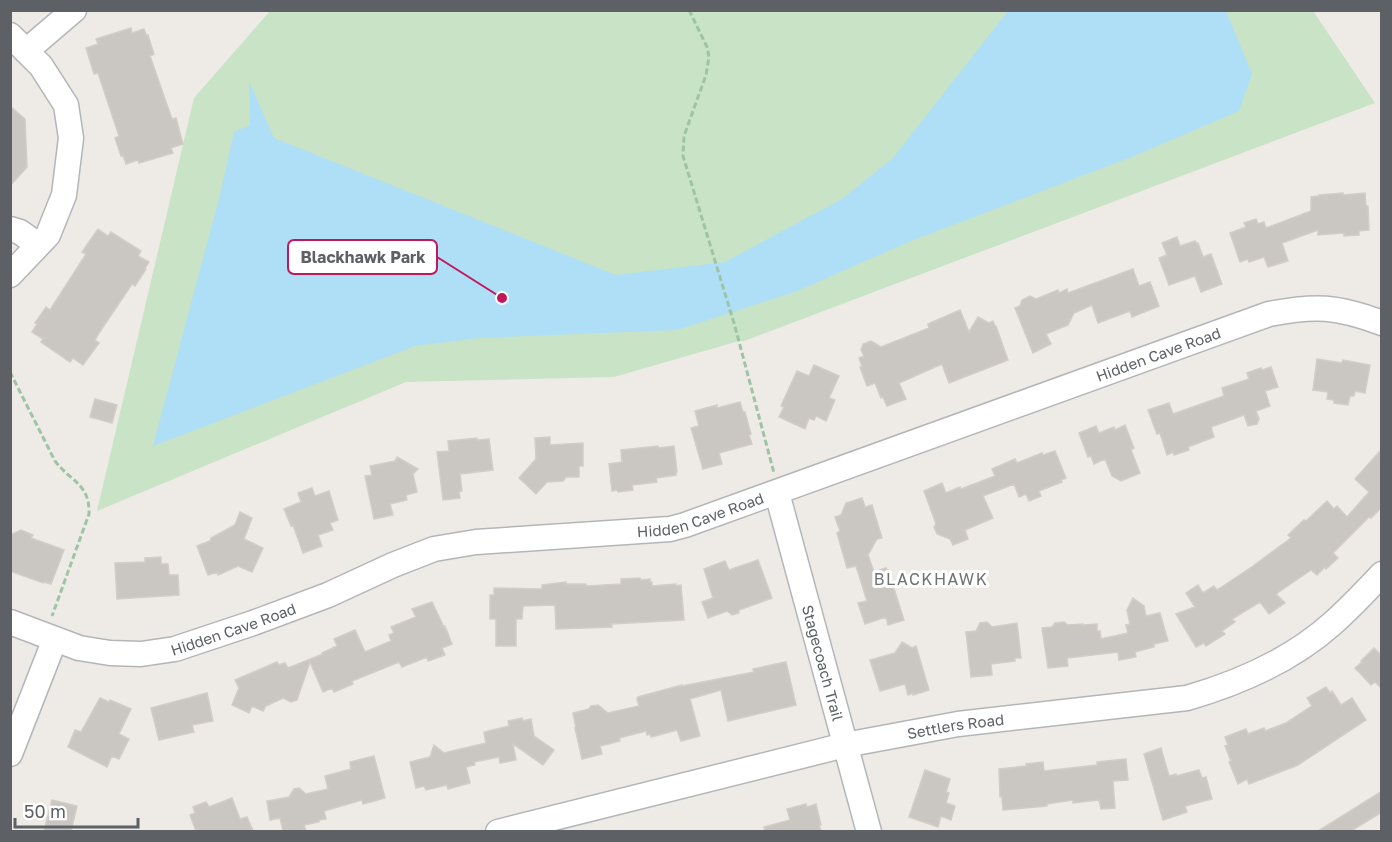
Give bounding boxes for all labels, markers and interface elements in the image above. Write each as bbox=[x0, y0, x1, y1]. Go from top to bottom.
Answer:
callout: Blackhawk Park bbox=[288, 240, 437, 274]
text: Blackhawk Park bbox=[300, 247, 426, 267]
street label: Hidden Cave Road bbox=[1093, 323, 1223, 385]
street label: Hidden Cave Road bbox=[636, 488, 766, 540]
district label: BLACKHAWK bbox=[874, 569, 988, 589]
street label: Hidden Cave Road bbox=[168, 599, 298, 659]
street label: Stagecoach Trail bbox=[799, 603, 847, 723]
street label: Settlers Road bbox=[906, 710, 1005, 742]
scale bar bbox=[15, 791, 138, 829]
text: 50 m bbox=[24, 800, 66, 822]

